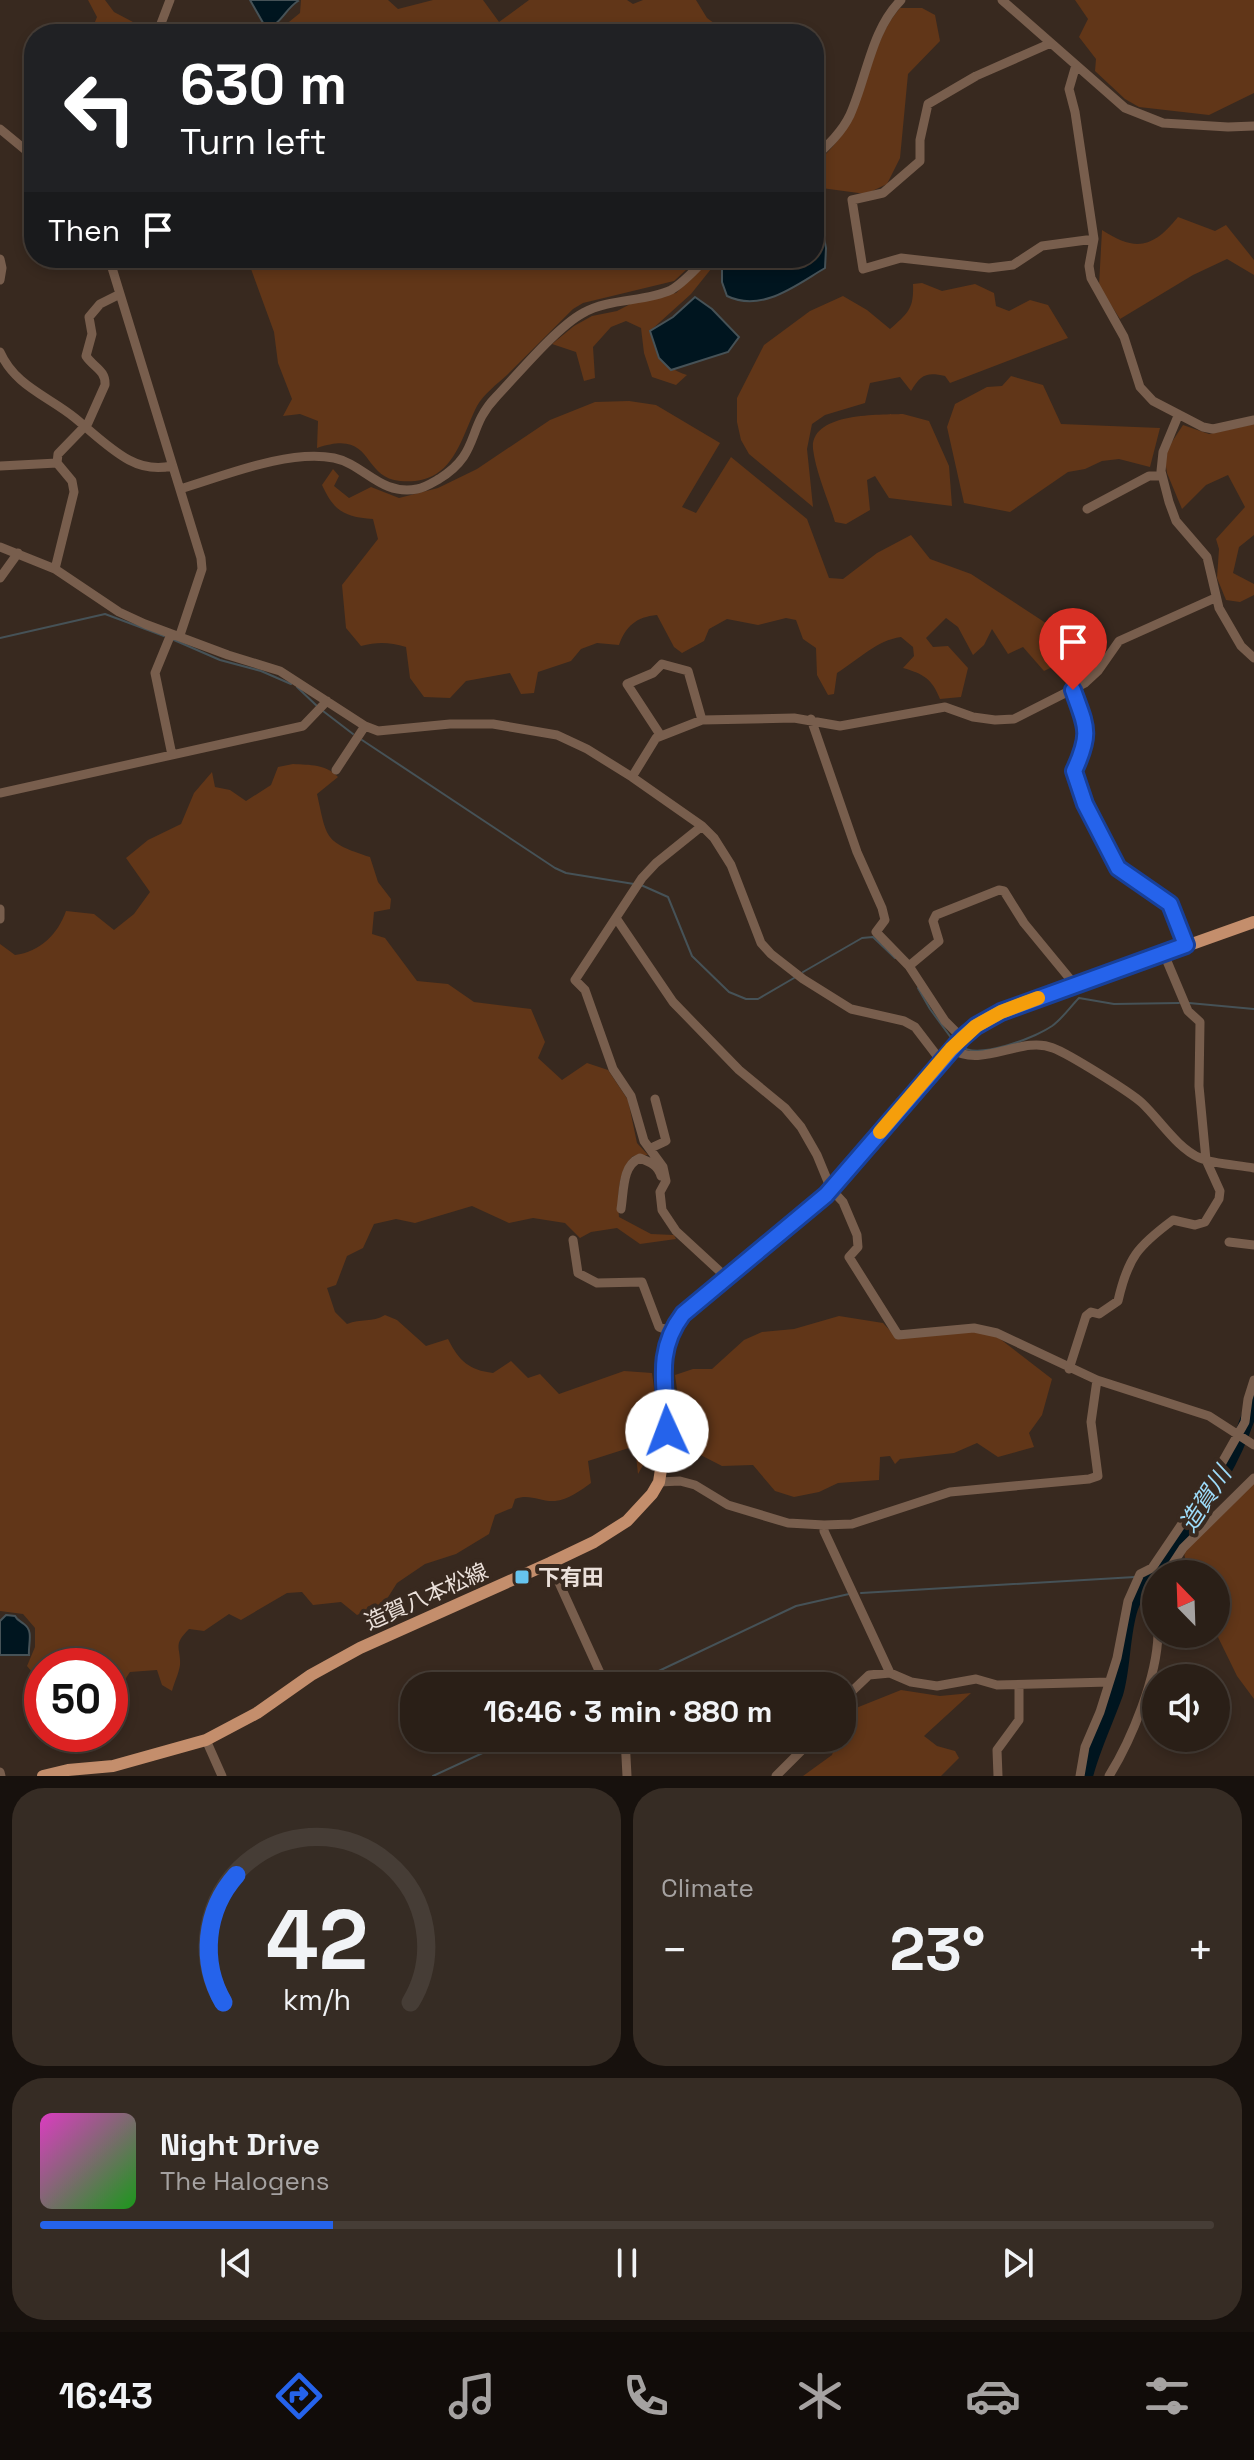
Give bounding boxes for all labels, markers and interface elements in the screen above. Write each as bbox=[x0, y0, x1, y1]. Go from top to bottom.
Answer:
text: 630 m bbox=[180, 49, 347, 120]
icon: left bbox=[48, 56, 152, 160]
text: Turn left bbox=[180, 119, 327, 165]
icon: arrive bbox=[136, 208, 180, 252]
text: Then bbox=[48, 211, 120, 250]
pin bbox=[1039, 608, 1107, 690]
icon: arrive bbox=[1051, 620, 1095, 664]
position arrow bbox=[625, 1389, 709, 1473]
water label: 造賀川 bbox=[1172, 1458, 1239, 1538]
street label: 造賀八本松線 bbox=[360, 1556, 492, 1636]
north arrow bbox=[1142, 1560, 1230, 1648]
map controls bbox=[1142, 1560, 1230, 1752]
place label: 下有田 bbox=[538, 1563, 604, 1591]
marker: 下有田 bbox=[513, 1568, 531, 1586]
speed limit sign: 50 bbox=[24, 1648, 128, 1752]
button: sound bbox=[1142, 1664, 1230, 1752]
text: 16:46 · 3 min · 880 m bbox=[484, 1692, 772, 1731]
text: Climate bbox=[661, 1871, 754, 1905]
text: 42 bbox=[265, 1887, 368, 1993]
text: 23° bbox=[890, 1911, 985, 1988]
text: − bbox=[661, 1922, 688, 1978]
text: + bbox=[1187, 1922, 1214, 1978]
text: km/h bbox=[282, 1982, 351, 2018]
text: Night Drive bbox=[160, 2125, 320, 2164]
text: The Halogens bbox=[160, 2164, 329, 2198]
icon: previous bbox=[214, 2241, 258, 2285]
icon: pause bbox=[605, 2241, 649, 2285]
icon: next bbox=[996, 2241, 1040, 2285]
icon: directions bbox=[271, 2368, 327, 2424]
icon: music bbox=[444, 2368, 500, 2424]
icon: phone bbox=[618, 2368, 674, 2424]
icon: climate bbox=[792, 2368, 848, 2424]
icon: car bbox=[965, 2368, 1021, 2424]
icon: filters bbox=[1139, 2368, 1195, 2424]
text: 16:43 bbox=[59, 2373, 153, 2419]

